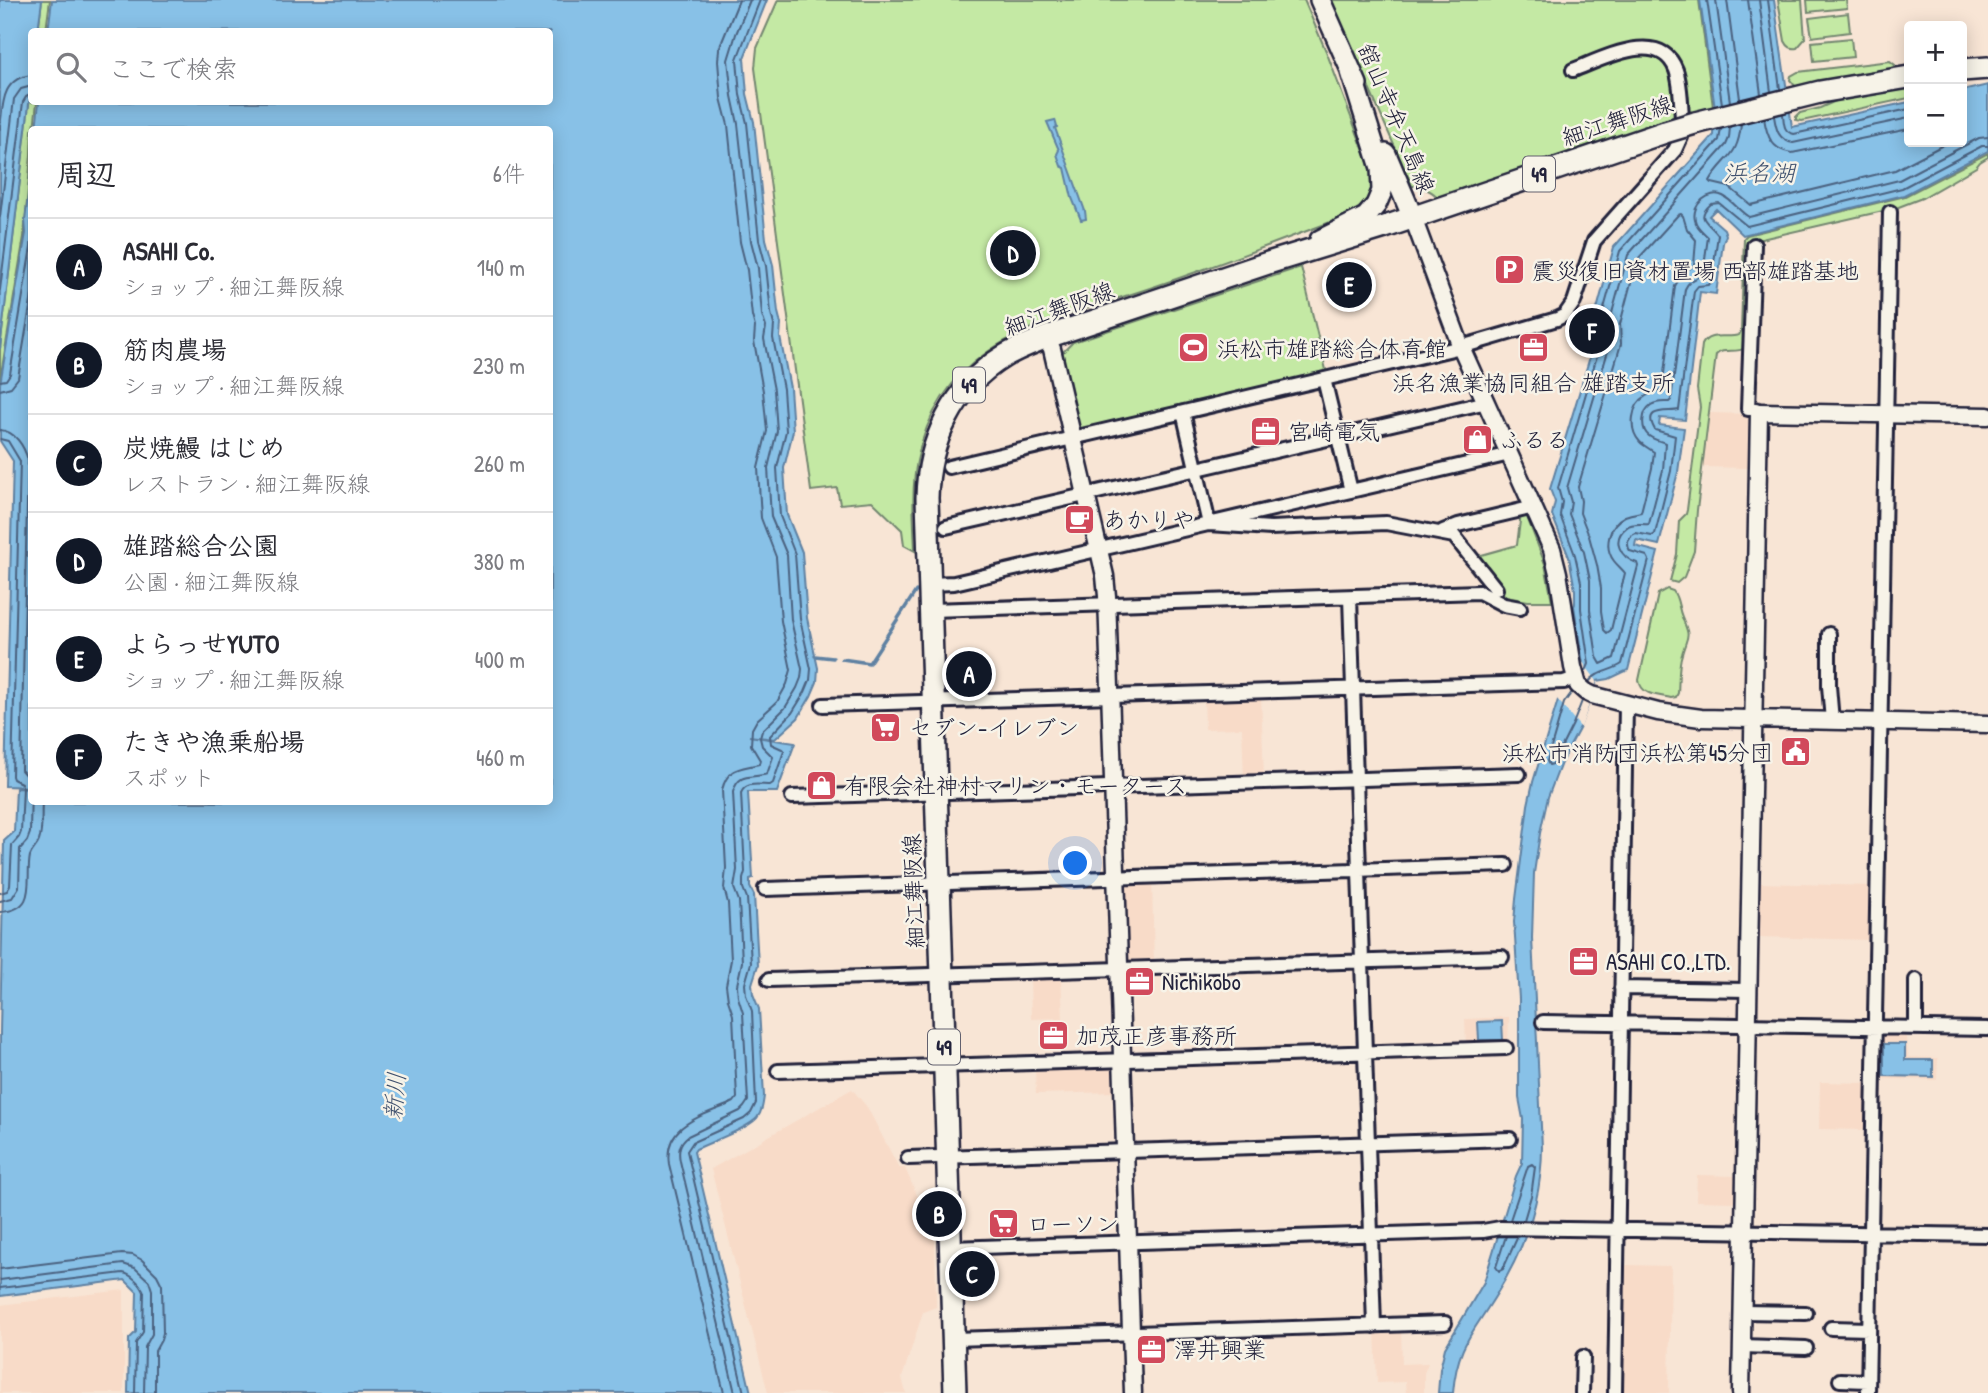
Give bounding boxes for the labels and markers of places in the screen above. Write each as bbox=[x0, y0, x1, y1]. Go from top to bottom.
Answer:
pin: D bbox=[990, 227, 1036, 279]
parking icon: 震災復旧資材置場 西部雄踏基地 bbox=[1492, 253, 1526, 287]
place label: 震災復旧資材置場 西部雄踏基地 bbox=[1532, 255, 1859, 286]
pin: E bbox=[1326, 259, 1372, 311]
pin: F bbox=[1569, 305, 1615, 357]
sports icon: 浜松市雄踏総合体育館 bbox=[1177, 331, 1211, 365]
office icon: 浜名漁業協同組合 雄踏支所 bbox=[1516, 331, 1550, 365]
place label: 浜松市雄踏総合体育館 bbox=[1217, 333, 1447, 364]
place label: 浜名漁業協同組合 雄踏支所 bbox=[1392, 367, 1674, 398]
office icon: 宮崎電気 bbox=[1248, 414, 1282, 448]
place label: 宮崎電気 bbox=[1288, 416, 1380, 447]
shop icon: ふるる bbox=[1460, 422, 1494, 456]
place label: ふるる bbox=[1500, 424, 1569, 455]
cafe icon: あかりや bbox=[1063, 502, 1097, 536]
place label: あかりや bbox=[1103, 504, 1195, 535]
pin: A bbox=[946, 648, 992, 700]
supermarket icon: セブン-イレブン bbox=[869, 710, 903, 744]
place label: セブン-イレブン bbox=[909, 712, 1079, 743]
public building icon: 浜松市消防団浜松第45分団 bbox=[1779, 735, 1813, 769]
place label: 浜松市消防団浜松第45分団 bbox=[1502, 737, 1773, 768]
shop icon: 有限会社神村マリン・モータース bbox=[804, 768, 838, 802]
place label: 有限会社神村マリン・モータース bbox=[844, 770, 1187, 801]
office icon: ASAHI CO.,LTD. bbox=[1566, 944, 1600, 978]
place label: ASAHI CO.,LTD. bbox=[1606, 946, 1731, 977]
office icon: Nichikobo bbox=[1122, 964, 1156, 998]
place label: Nichikobo bbox=[1162, 966, 1241, 997]
office icon: 加茂正彦事務所 bbox=[1036, 1018, 1070, 1052]
place label: 加茂正彦事務所 bbox=[1076, 1020, 1237, 1051]
pin: B bbox=[916, 1188, 962, 1240]
supermarket icon: ローソン bbox=[987, 1206, 1021, 1240]
place label: ローソン bbox=[1027, 1208, 1119, 1239]
pin: C bbox=[949, 1248, 995, 1300]
office icon: 澤井興業 bbox=[1134, 1332, 1168, 1366]
place label: 澤井興業 bbox=[1174, 1334, 1266, 1365]

